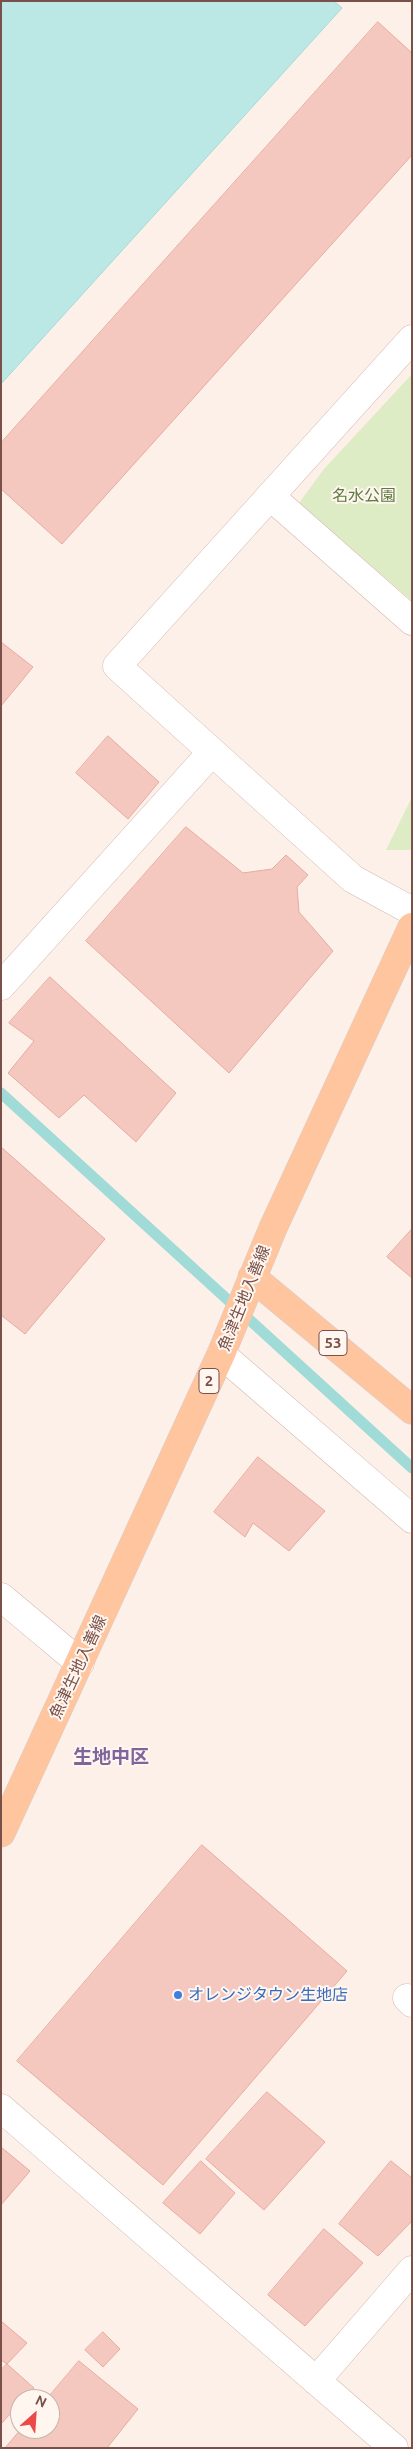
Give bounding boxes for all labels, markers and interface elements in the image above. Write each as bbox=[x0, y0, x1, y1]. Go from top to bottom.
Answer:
park label: 名水公園 bbox=[332, 486, 396, 506]
street label: 魚津生地入善線 bbox=[214, 1242, 274, 1354]
road number: 53 bbox=[319, 1330, 347, 1356]
road number: 2 bbox=[199, 1368, 219, 1394]
street label: 魚津生地入善線 bbox=[46, 1612, 110, 1722]
district label: 生地中区 bbox=[73, 1746, 149, 1768]
place label: オレンジタウン生地店 bbox=[188, 1985, 348, 2005]
marker: オレンジタウン生地店 bbox=[172, 1989, 184, 2001]
north arrow bbox=[10, 2389, 60, 2439]
text: N bbox=[33, 2392, 49, 2411]

